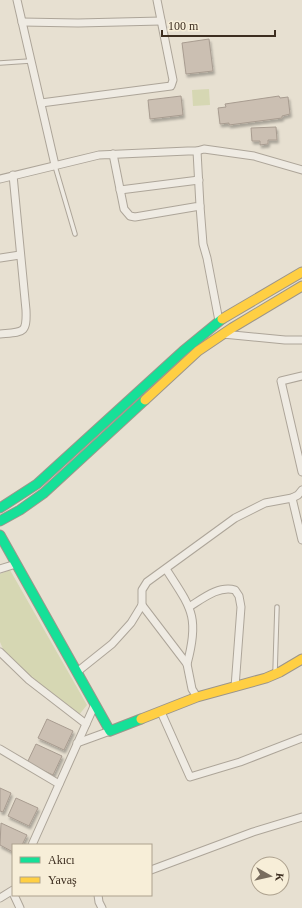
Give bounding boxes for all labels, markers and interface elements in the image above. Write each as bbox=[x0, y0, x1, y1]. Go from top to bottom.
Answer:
scale bar bbox=[162, 12, 275, 38]
text: 100 m bbox=[168, 19, 199, 33]
legend bbox=[12, 844, 152, 896]
text: Akıcı bbox=[48, 853, 75, 867]
north arrow bbox=[250, 856, 290, 896]
text: K bbox=[273, 872, 286, 883]
text: Yavaş bbox=[48, 873, 77, 887]

